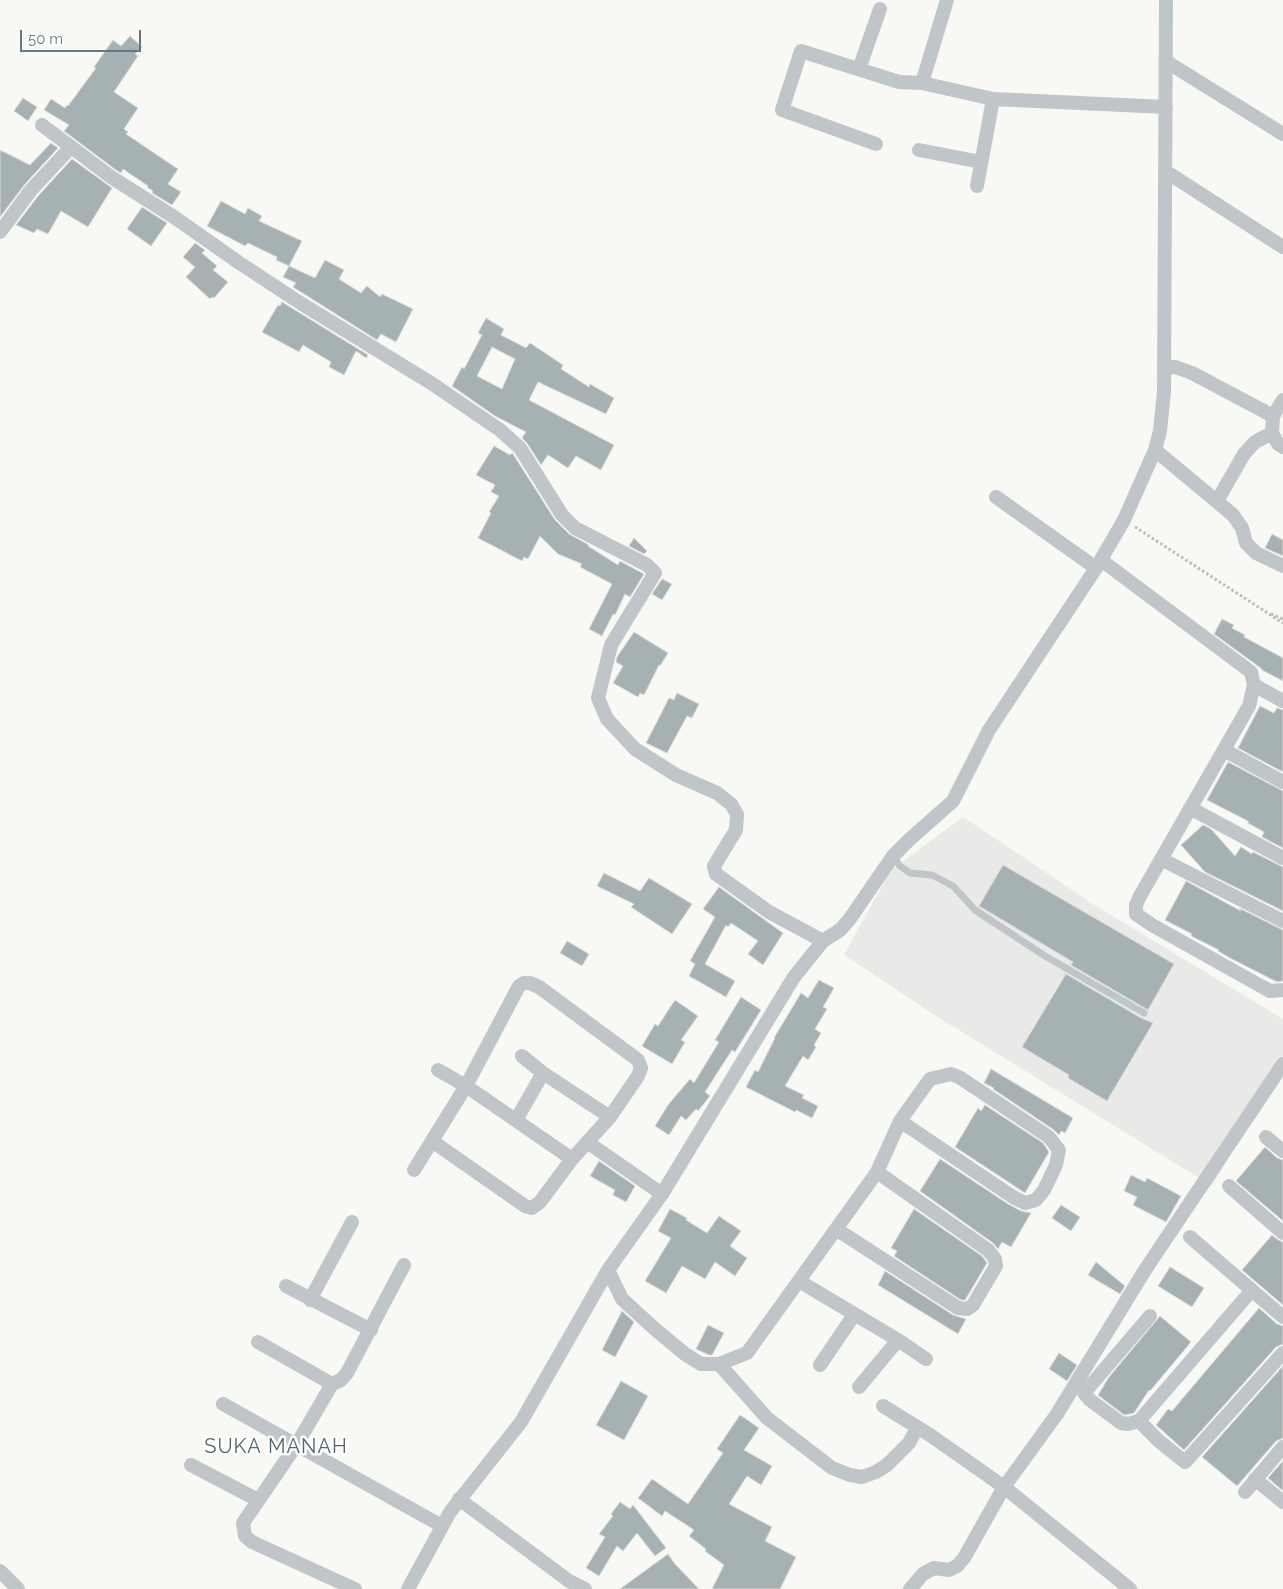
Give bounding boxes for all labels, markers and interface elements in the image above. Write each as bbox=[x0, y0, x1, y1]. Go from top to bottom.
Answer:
scale bar bbox=[22, 20, 144, 52]
text: 50 m bbox=[28, 30, 63, 48]
district label: SUKA MANAH bbox=[203, 1435, 349, 1459]

